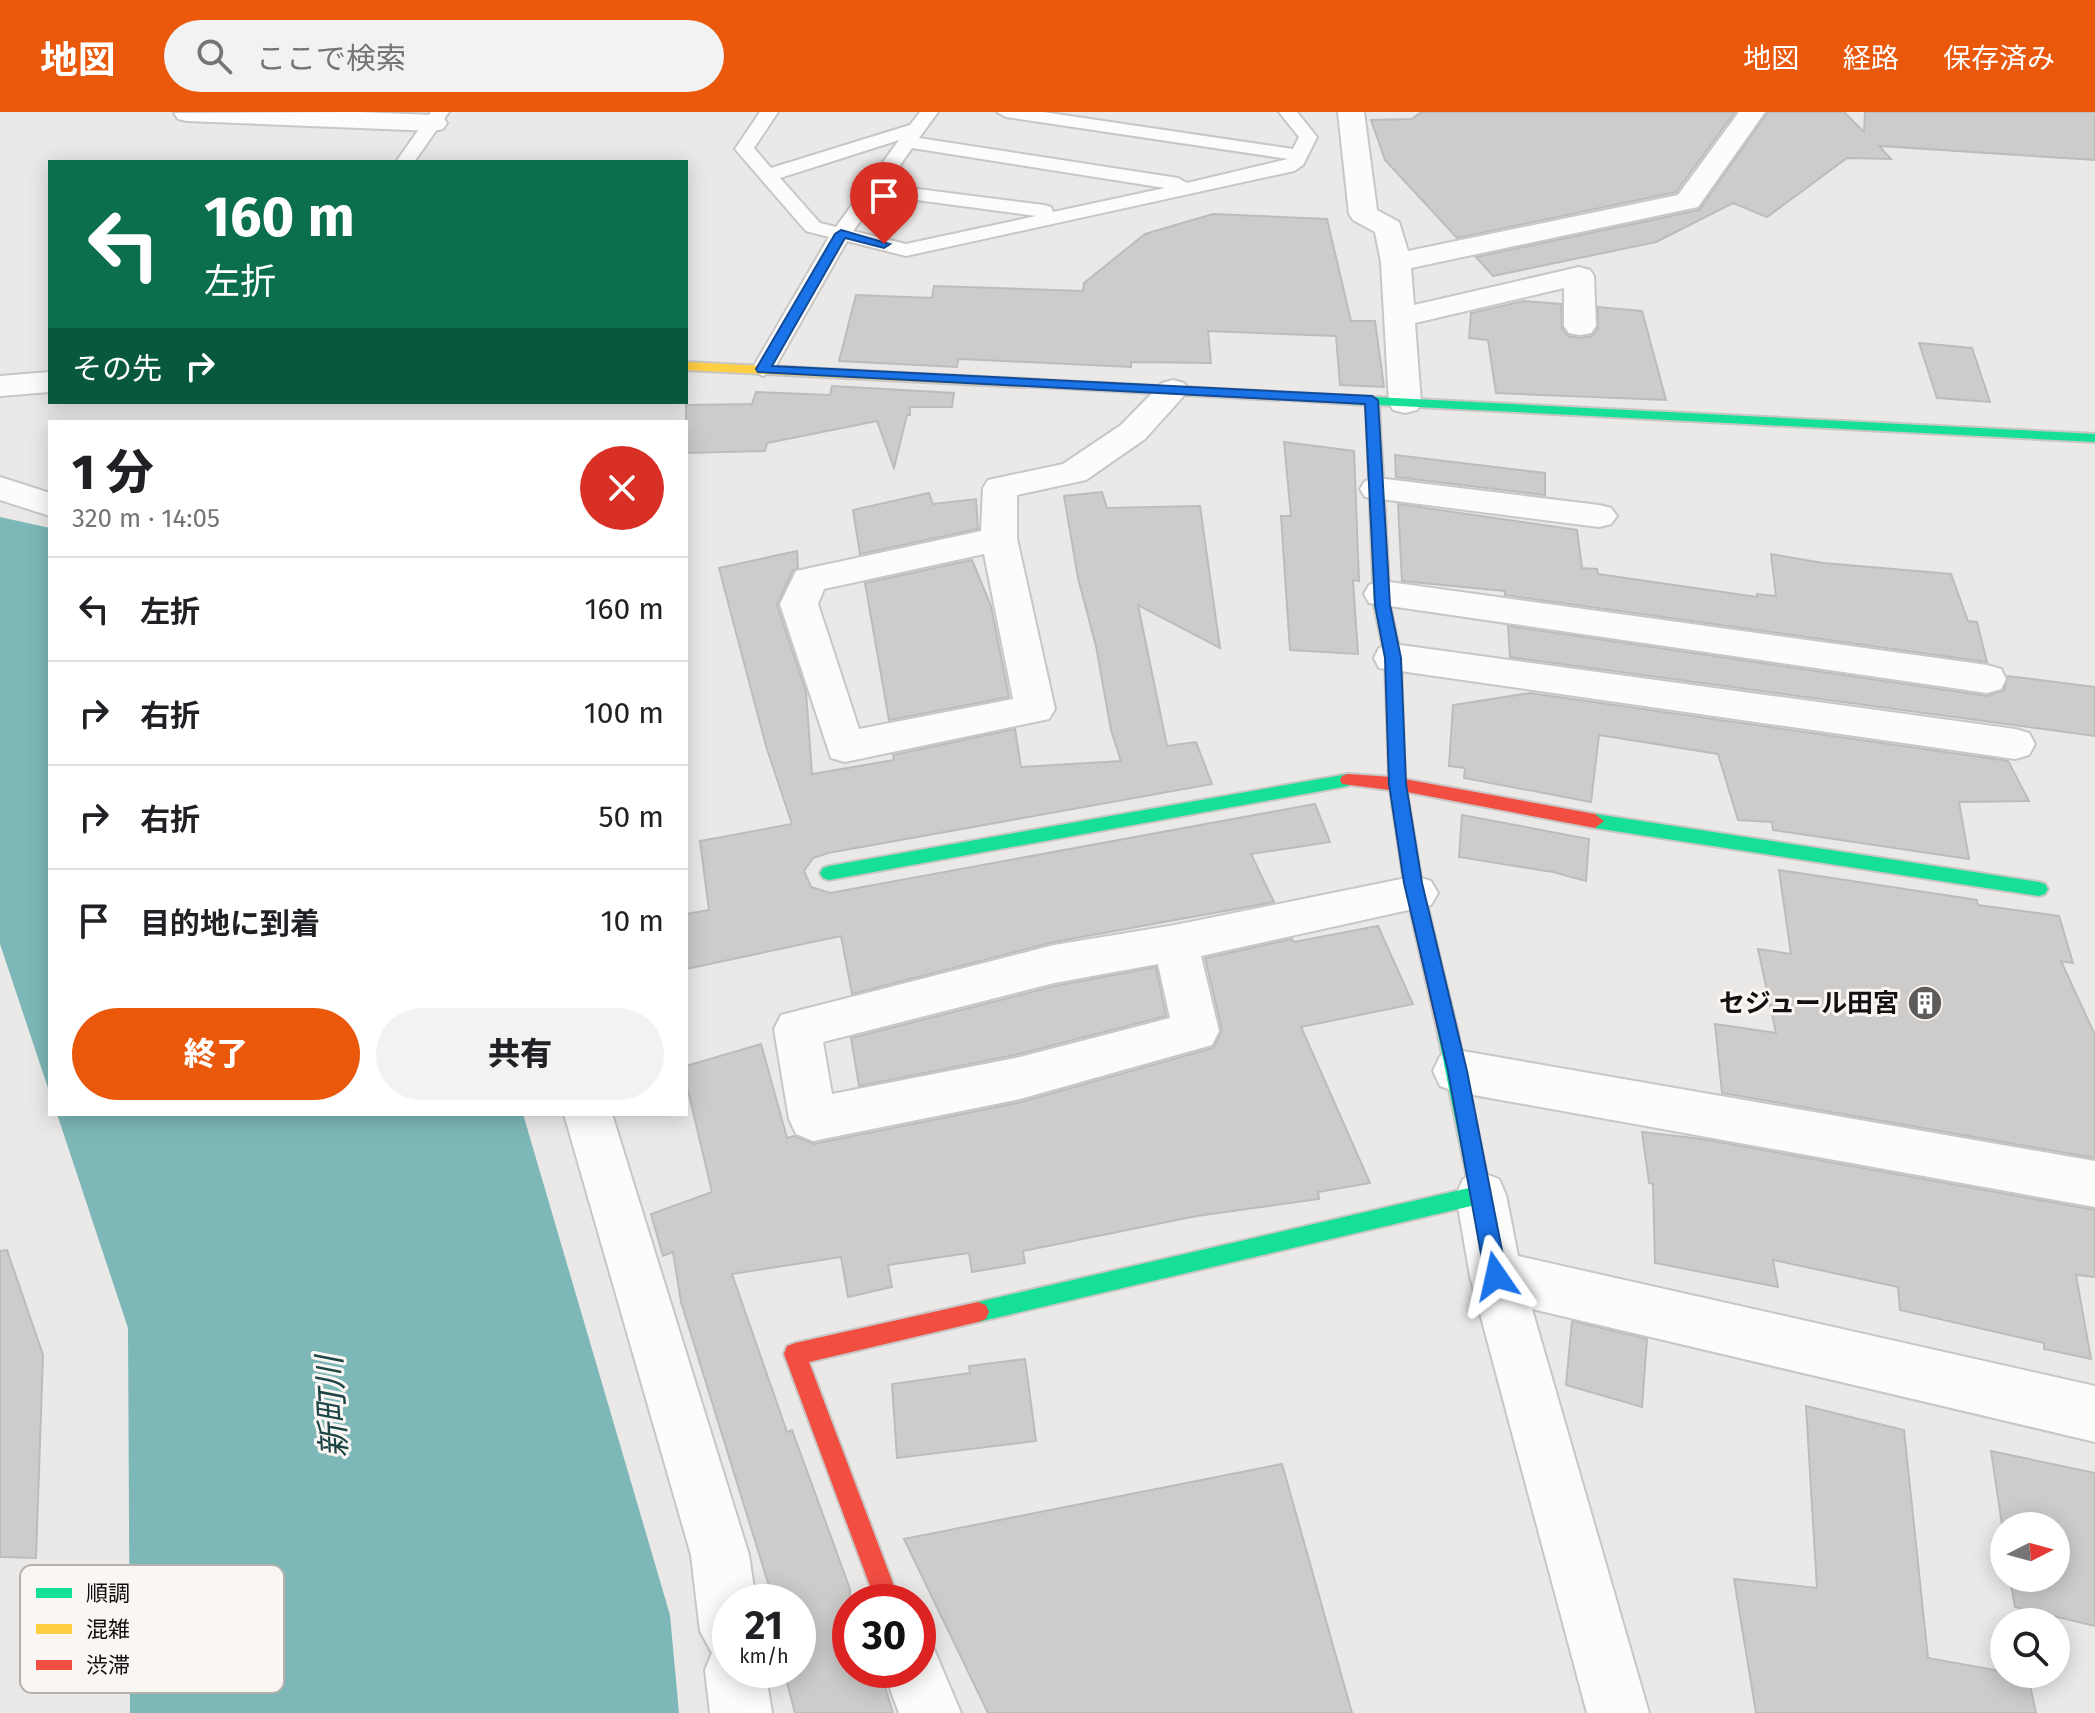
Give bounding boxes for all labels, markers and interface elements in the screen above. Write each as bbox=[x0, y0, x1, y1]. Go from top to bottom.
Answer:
search box bbox=[164, 20, 724, 92]
icon: search bbox=[192, 34, 236, 78]
text: 地図 bbox=[40, 37, 116, 83]
text: ここで検索 bbox=[256, 41, 406, 77]
text: 地図 bbox=[1743, 42, 1799, 75]
text: 経路 bbox=[1843, 42, 1899, 75]
text: 保存済み bbox=[1943, 42, 2055, 75]
pin bbox=[850, 162, 918, 244]
icon: arrive bbox=[862, 174, 906, 218]
text: 160 m bbox=[204, 184, 355, 251]
icon: left bbox=[72, 192, 176, 296]
text: 左折 bbox=[204, 260, 276, 304]
icon: right bbox=[178, 344, 222, 388]
text: その先 bbox=[72, 351, 162, 387]
text: 1 分 bbox=[72, 444, 154, 502]
button: close bbox=[580, 446, 664, 530]
text: 320 m · 14:05 bbox=[72, 503, 220, 534]
icon: left bbox=[72, 587, 116, 631]
text: 160 m bbox=[585, 591, 664, 627]
text: 左折 bbox=[140, 594, 200, 630]
icon: right bbox=[72, 691, 116, 735]
text: 100 m bbox=[584, 695, 664, 731]
text: 右折 bbox=[140, 698, 200, 734]
icon: right bbox=[72, 795, 116, 839]
text: 50 m bbox=[599, 799, 664, 835]
text: 右折 bbox=[140, 802, 200, 838]
icon: arrive bbox=[72, 899, 116, 943]
text: 10 m bbox=[601, 903, 664, 939]
text: 目的地に到着 bbox=[140, 906, 320, 942]
building icon: セジュール田宮 bbox=[1906, 984, 1944, 1022]
place label: セジュール田宮 bbox=[1719, 988, 1899, 1019]
button: 終了 bbox=[72, 1008, 360, 1100]
button: 共有 bbox=[376, 1008, 664, 1100]
position arrow bbox=[1454, 1234, 1538, 1318]
water label: 新町川 bbox=[309, 1352, 355, 1459]
north arrow bbox=[1990, 1512, 2070, 1592]
map controls bbox=[1990, 1512, 2070, 1688]
legend bbox=[20, 1565, 284, 1693]
text: 順調 bbox=[86, 1580, 130, 1607]
speed limit sign: 30 bbox=[832, 1584, 936, 1688]
text: 21 bbox=[745, 1602, 783, 1650]
button: search bbox=[1990, 1608, 2070, 1688]
text: 混雑 bbox=[86, 1616, 130, 1643]
text: km/h bbox=[739, 1644, 789, 1668]
text: 渋滞 bbox=[86, 1652, 130, 1679]

